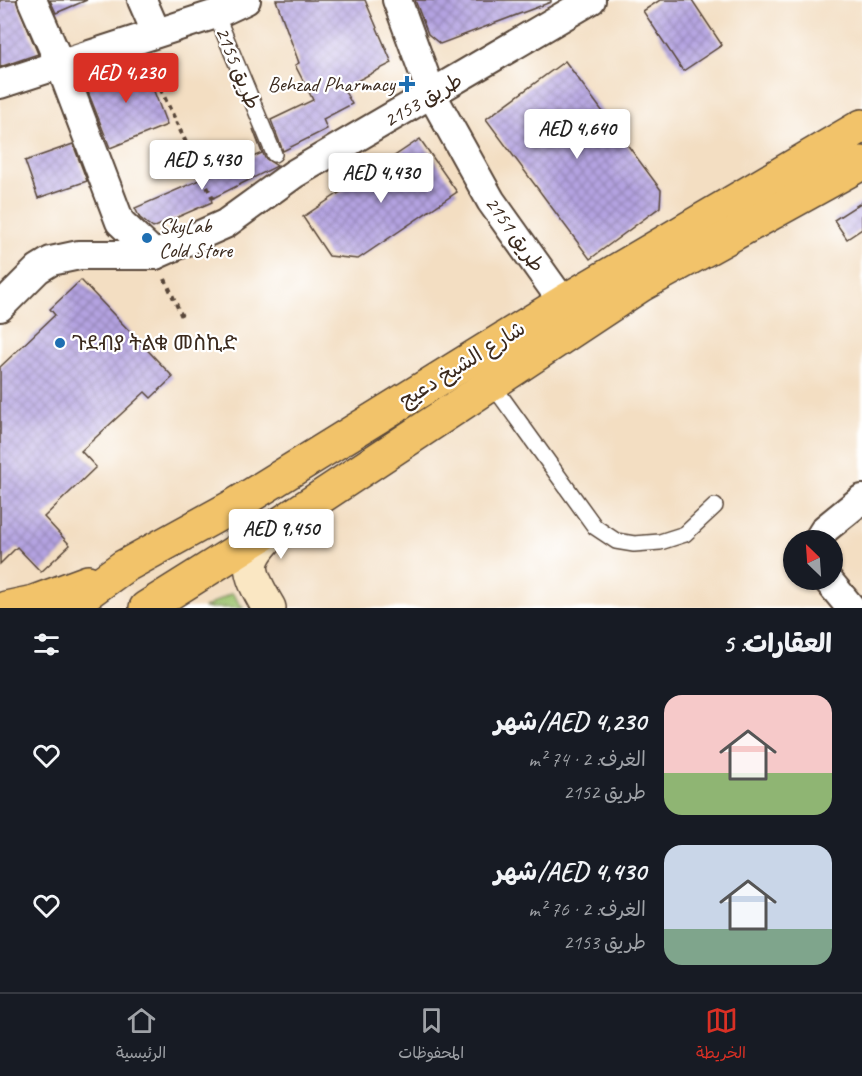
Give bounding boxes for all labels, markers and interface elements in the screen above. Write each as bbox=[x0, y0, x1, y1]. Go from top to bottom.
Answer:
street label: طريق 2155 bbox=[210, 23, 266, 113]
pin: AED 4,230 bbox=[57, 53, 195, 104]
text: AED 4,230 bbox=[87, 60, 165, 85]
street label: طريق 2153 bbox=[379, 67, 467, 133]
place label: Behzad Pharmacy bbox=[268, 71, 397, 97]
marker: Behzad Pharmacy bbox=[400, 77, 414, 91]
pin: AED 4,640 bbox=[508, 109, 646, 160]
text: AED 4,640 bbox=[538, 116, 616, 141]
pin: AED 5,430 bbox=[133, 140, 271, 191]
text: AED 5,430 bbox=[164, 147, 240, 172]
pin: AED 4,430 bbox=[312, 153, 450, 204]
text: AED 4,430 bbox=[342, 160, 420, 185]
street label: طريق 2151 bbox=[479, 191, 551, 277]
place label: SkyLab Cold Store bbox=[159, 213, 233, 263]
marker: SkyLab Cold Store bbox=[140, 231, 154, 245]
street label: شارع الشيخ دعيج bbox=[394, 315, 531, 415]
place label: ጉደብያ ትልቁ መስኪድ bbox=[72, 330, 238, 356]
marker: ጉደብያ ትልቁ መስኪድ bbox=[53, 336, 67, 350]
pin: AED 9,450 bbox=[212, 509, 350, 560]
text: AED 9,450 bbox=[243, 516, 319, 541]
north arrow bbox=[783, 530, 843, 590]
map controls bbox=[783, 530, 843, 590]
text: العقارات: 5 bbox=[722, 627, 832, 660]
icon: filters bbox=[30, 628, 63, 661]
text: AED 4,230/شهر bbox=[494, 705, 646, 738]
icon: home bbox=[712, 719, 784, 791]
icon: heart bbox=[30, 739, 63, 772]
text: الغرف: 2 · 74 m² bbox=[528, 747, 646, 772]
text: طريق 2152 bbox=[563, 780, 646, 805]
text: AED 4,430/شهر bbox=[494, 855, 646, 888]
icon: home bbox=[712, 869, 784, 941]
icon: heart bbox=[30, 889, 63, 922]
text: الغرف: 2 · 76 m² bbox=[528, 897, 646, 922]
text: طريق 2153 bbox=[563, 930, 646, 955]
tab: الرئيسية bbox=[116, 1004, 166, 1067]
tab: المحفوظات bbox=[398, 1004, 464, 1067]
tab: الخريطة bbox=[696, 1004, 746, 1067]

